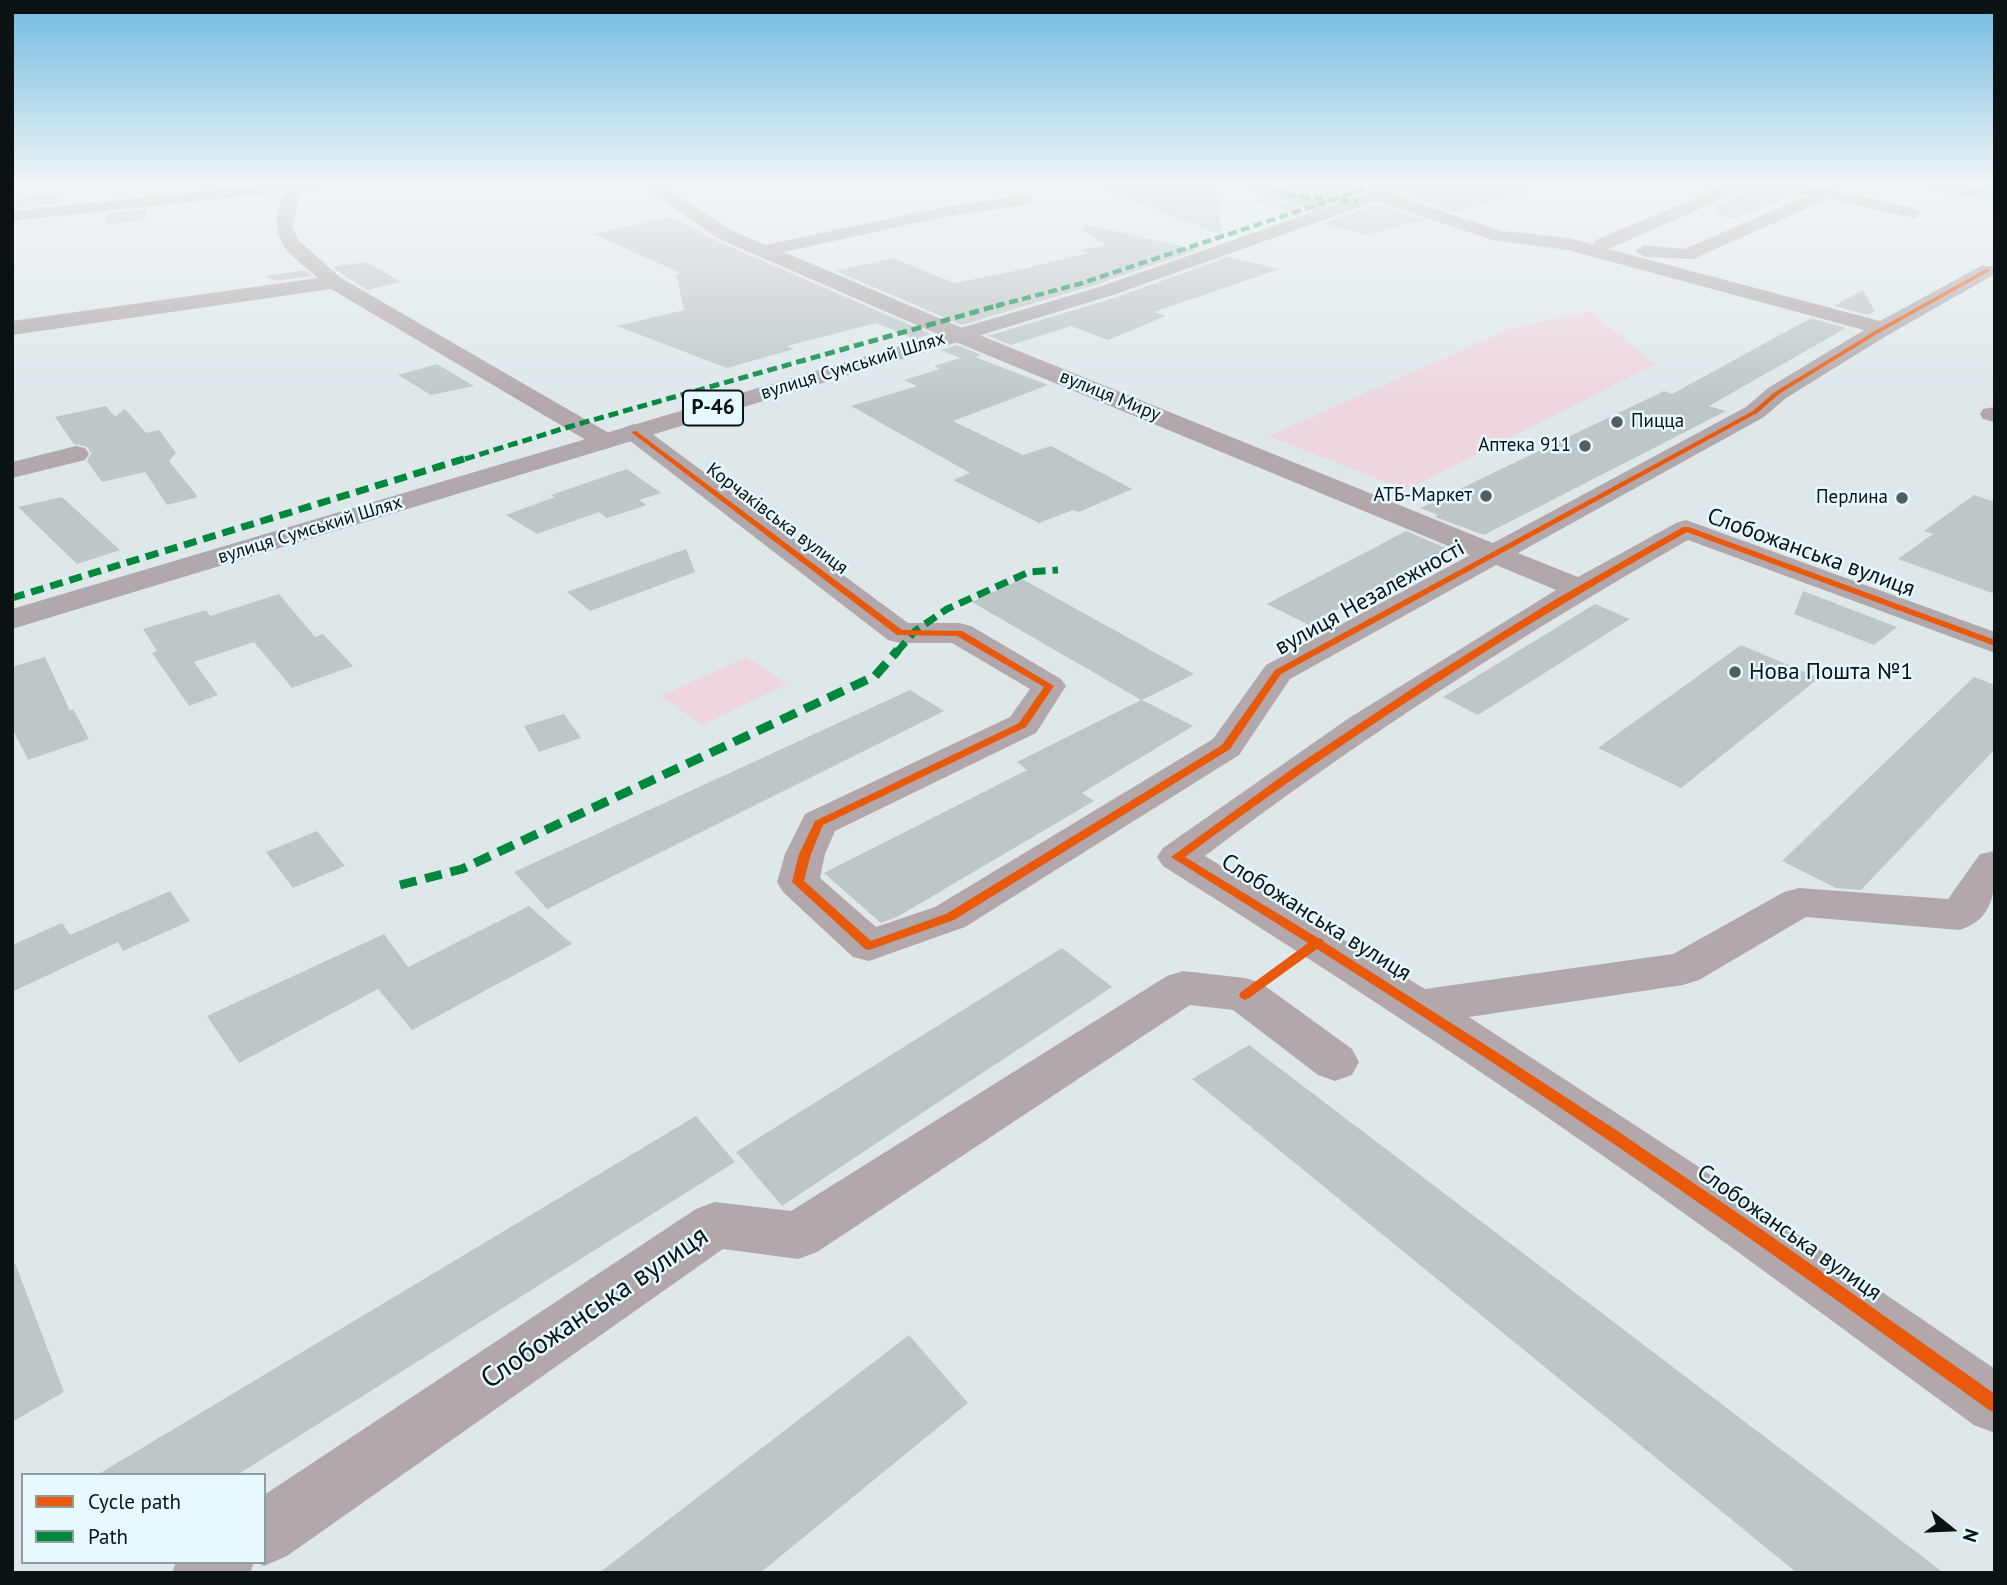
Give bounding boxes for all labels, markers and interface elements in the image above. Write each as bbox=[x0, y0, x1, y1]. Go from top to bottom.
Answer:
street label: вулиця Сумський Шлях bbox=[758, 327, 948, 405]
street label: вулиця Миру bbox=[1056, 365, 1164, 427]
road number: Р-46 bbox=[683, 390, 743, 426]
place label: Пицца bbox=[1631, 411, 1684, 433]
marker: Пицца bbox=[1609, 414, 1625, 430]
place label: Аптека 911 bbox=[1478, 435, 1571, 457]
marker: Аптека 911 bbox=[1577, 438, 1593, 454]
street label: Корчаківська вулиця bbox=[702, 458, 852, 580]
place label: АТБ-Маркет bbox=[1374, 485, 1472, 507]
place label: Перлина bbox=[1816, 487, 1888, 509]
marker: АТБ-Маркет bbox=[1478, 488, 1494, 504]
marker: Перлина bbox=[1894, 490, 1910, 506]
street label: вулиця Сумський Шлях bbox=[215, 491, 405, 569]
street label: Слобожанська вулиця bbox=[1703, 503, 1919, 603]
street label: вулиця Незалежності bbox=[1270, 534, 1470, 662]
place label: Нова Пошта №1 bbox=[1749, 658, 1913, 686]
marker: Нова Пошта №1 bbox=[1727, 664, 1743, 680]
street label: Слобожанська вулиця bbox=[1216, 848, 1416, 988]
street label: Слобожанська вулиця bbox=[1691, 1159, 1887, 1307]
street label: Слобожанська вулиця bbox=[475, 1220, 715, 1396]
legend bbox=[21, 1473, 266, 1564]
text: Cycle path bbox=[88, 1488, 181, 1515]
north arrow bbox=[1916, 1494, 1986, 1564]
text: Path bbox=[88, 1523, 128, 1550]
text: N bbox=[1958, 1526, 1984, 1545]

